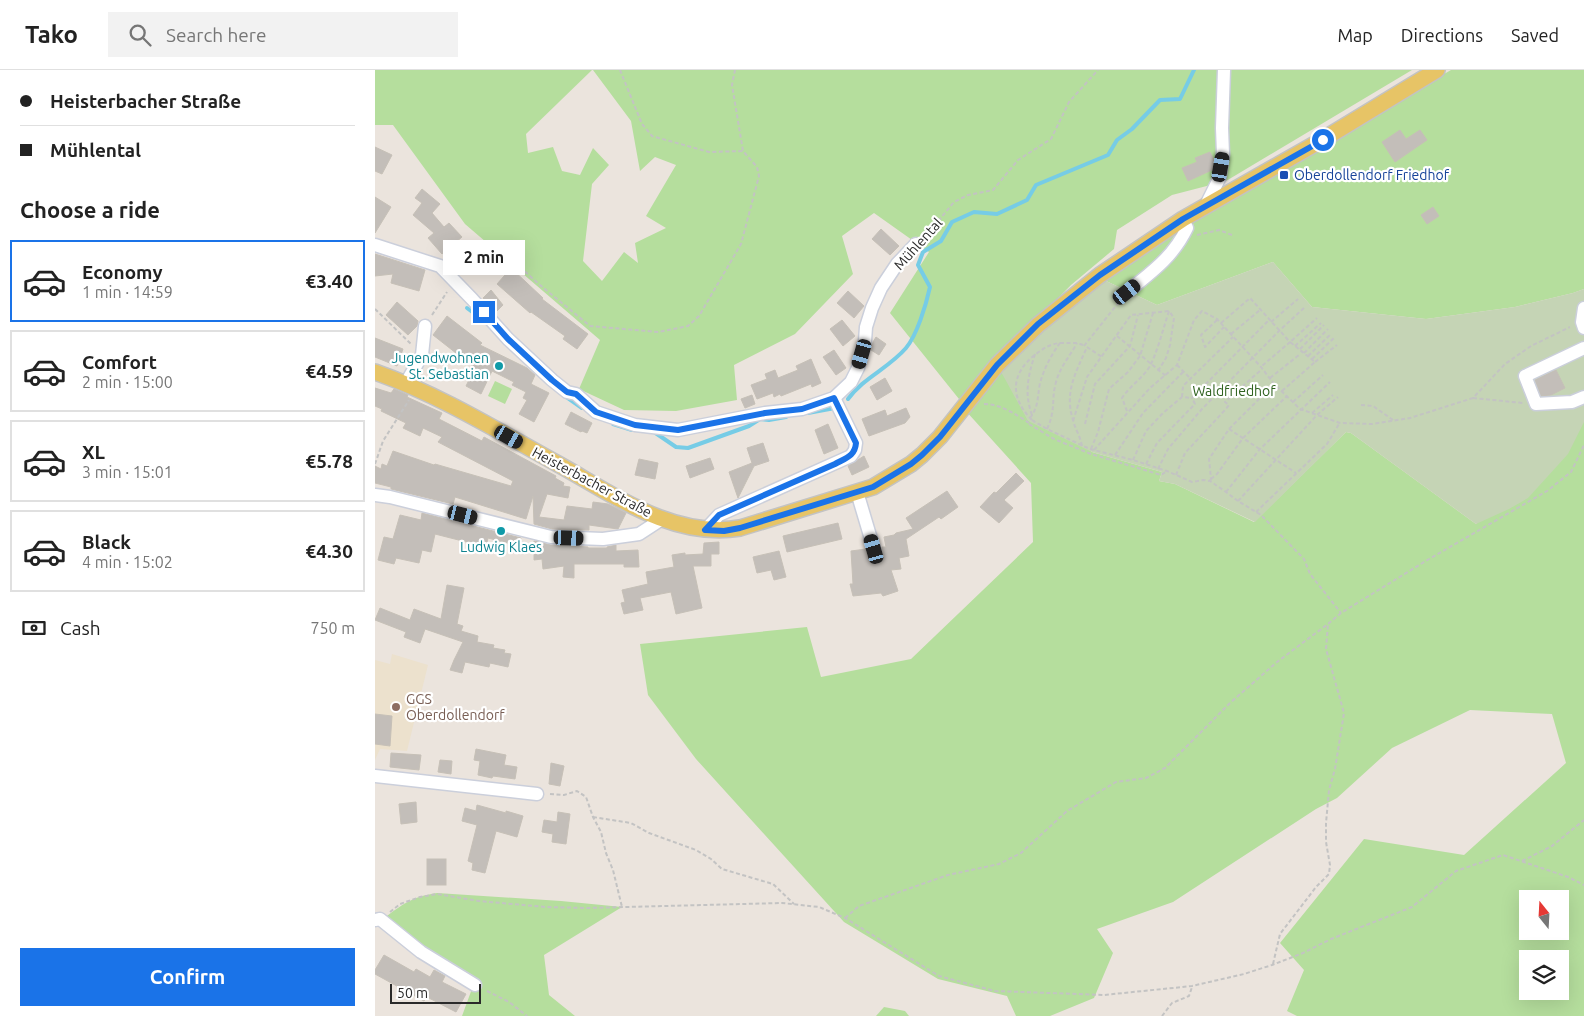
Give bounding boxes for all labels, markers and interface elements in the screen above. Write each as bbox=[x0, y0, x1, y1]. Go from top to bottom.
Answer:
search box bbox=[108, 12, 458, 57]
text: Tako bbox=[25, 21, 78, 48]
icon: search bbox=[126, 21, 154, 49]
text: Search here bbox=[166, 24, 266, 46]
text: Map bbox=[1337, 25, 1373, 45]
text: Directions bbox=[1401, 25, 1483, 45]
text: Saved bbox=[1511, 25, 1559, 45]
text: Heisterbacher Straße bbox=[50, 90, 241, 112]
route start bbox=[1312, 129, 1334, 151]
text: Mühlental bbox=[50, 139, 141, 161]
car bbox=[1211, 151, 1230, 183]
place label: Oberdollendorf Friedhof bbox=[1294, 167, 1450, 183]
marker: Oberdollendorf Friedhof bbox=[1278, 169, 1290, 181]
text: Choose a ride bbox=[20, 197, 160, 222]
street label: Mühlental bbox=[891, 215, 946, 273]
callout: 2 min bbox=[443, 240, 525, 274]
text: 2 min bbox=[464, 248, 504, 266]
icon: car bbox=[22, 259, 67, 304]
text: Economy bbox=[82, 261, 163, 283]
text: €3.40 bbox=[305, 270, 353, 292]
car bbox=[1110, 277, 1143, 307]
text: 1 min · 14:59 bbox=[82, 283, 173, 301]
route end bbox=[473, 301, 495, 323]
car bbox=[850, 338, 873, 370]
icon: car bbox=[22, 349, 67, 394]
place label: Jugendwohnen St. Sebastian bbox=[391, 350, 489, 382]
text: Comfort bbox=[82, 351, 157, 373]
text: €4.59 bbox=[305, 360, 353, 382]
marker: Jugendwohnen St. Sebastian bbox=[493, 360, 505, 372]
text: 2 min · 15:00 bbox=[82, 373, 173, 391]
park label: Waldfriedhof bbox=[1192, 383, 1276, 399]
car bbox=[492, 423, 525, 451]
icon: car bbox=[22, 439, 67, 484]
text: XL bbox=[82, 441, 105, 463]
street label: Heisterbacher Straße bbox=[529, 444, 655, 520]
text: €5.78 bbox=[305, 450, 353, 472]
text: 3 min · 15:01 bbox=[82, 463, 173, 481]
car bbox=[446, 504, 479, 526]
marker: Ludwig Klaes bbox=[495, 525, 507, 537]
icon: car bbox=[22, 529, 67, 574]
car bbox=[553, 530, 584, 546]
text: Black bbox=[82, 531, 131, 553]
car bbox=[862, 533, 885, 565]
place label: Ludwig Klaes bbox=[460, 539, 542, 555]
text: €4.30 bbox=[305, 540, 353, 562]
text: 4 min · 15:02 bbox=[82, 553, 173, 571]
icon: cash bbox=[20, 614, 48, 642]
text: Cash bbox=[60, 617, 101, 639]
text: 750 m bbox=[310, 619, 355, 637]
place label: GGS Oberdollendorf bbox=[406, 691, 505, 723]
marker: GGS Oberdollendorf bbox=[390, 701, 402, 713]
north arrow bbox=[1519, 890, 1569, 940]
map controls bbox=[1519, 890, 1569, 1000]
button: Confirm bbox=[20, 948, 355, 1006]
button: layers bbox=[1519, 950, 1569, 1000]
scale bar bbox=[390, 981, 481, 1004]
text: 50 m bbox=[397, 985, 428, 1001]

